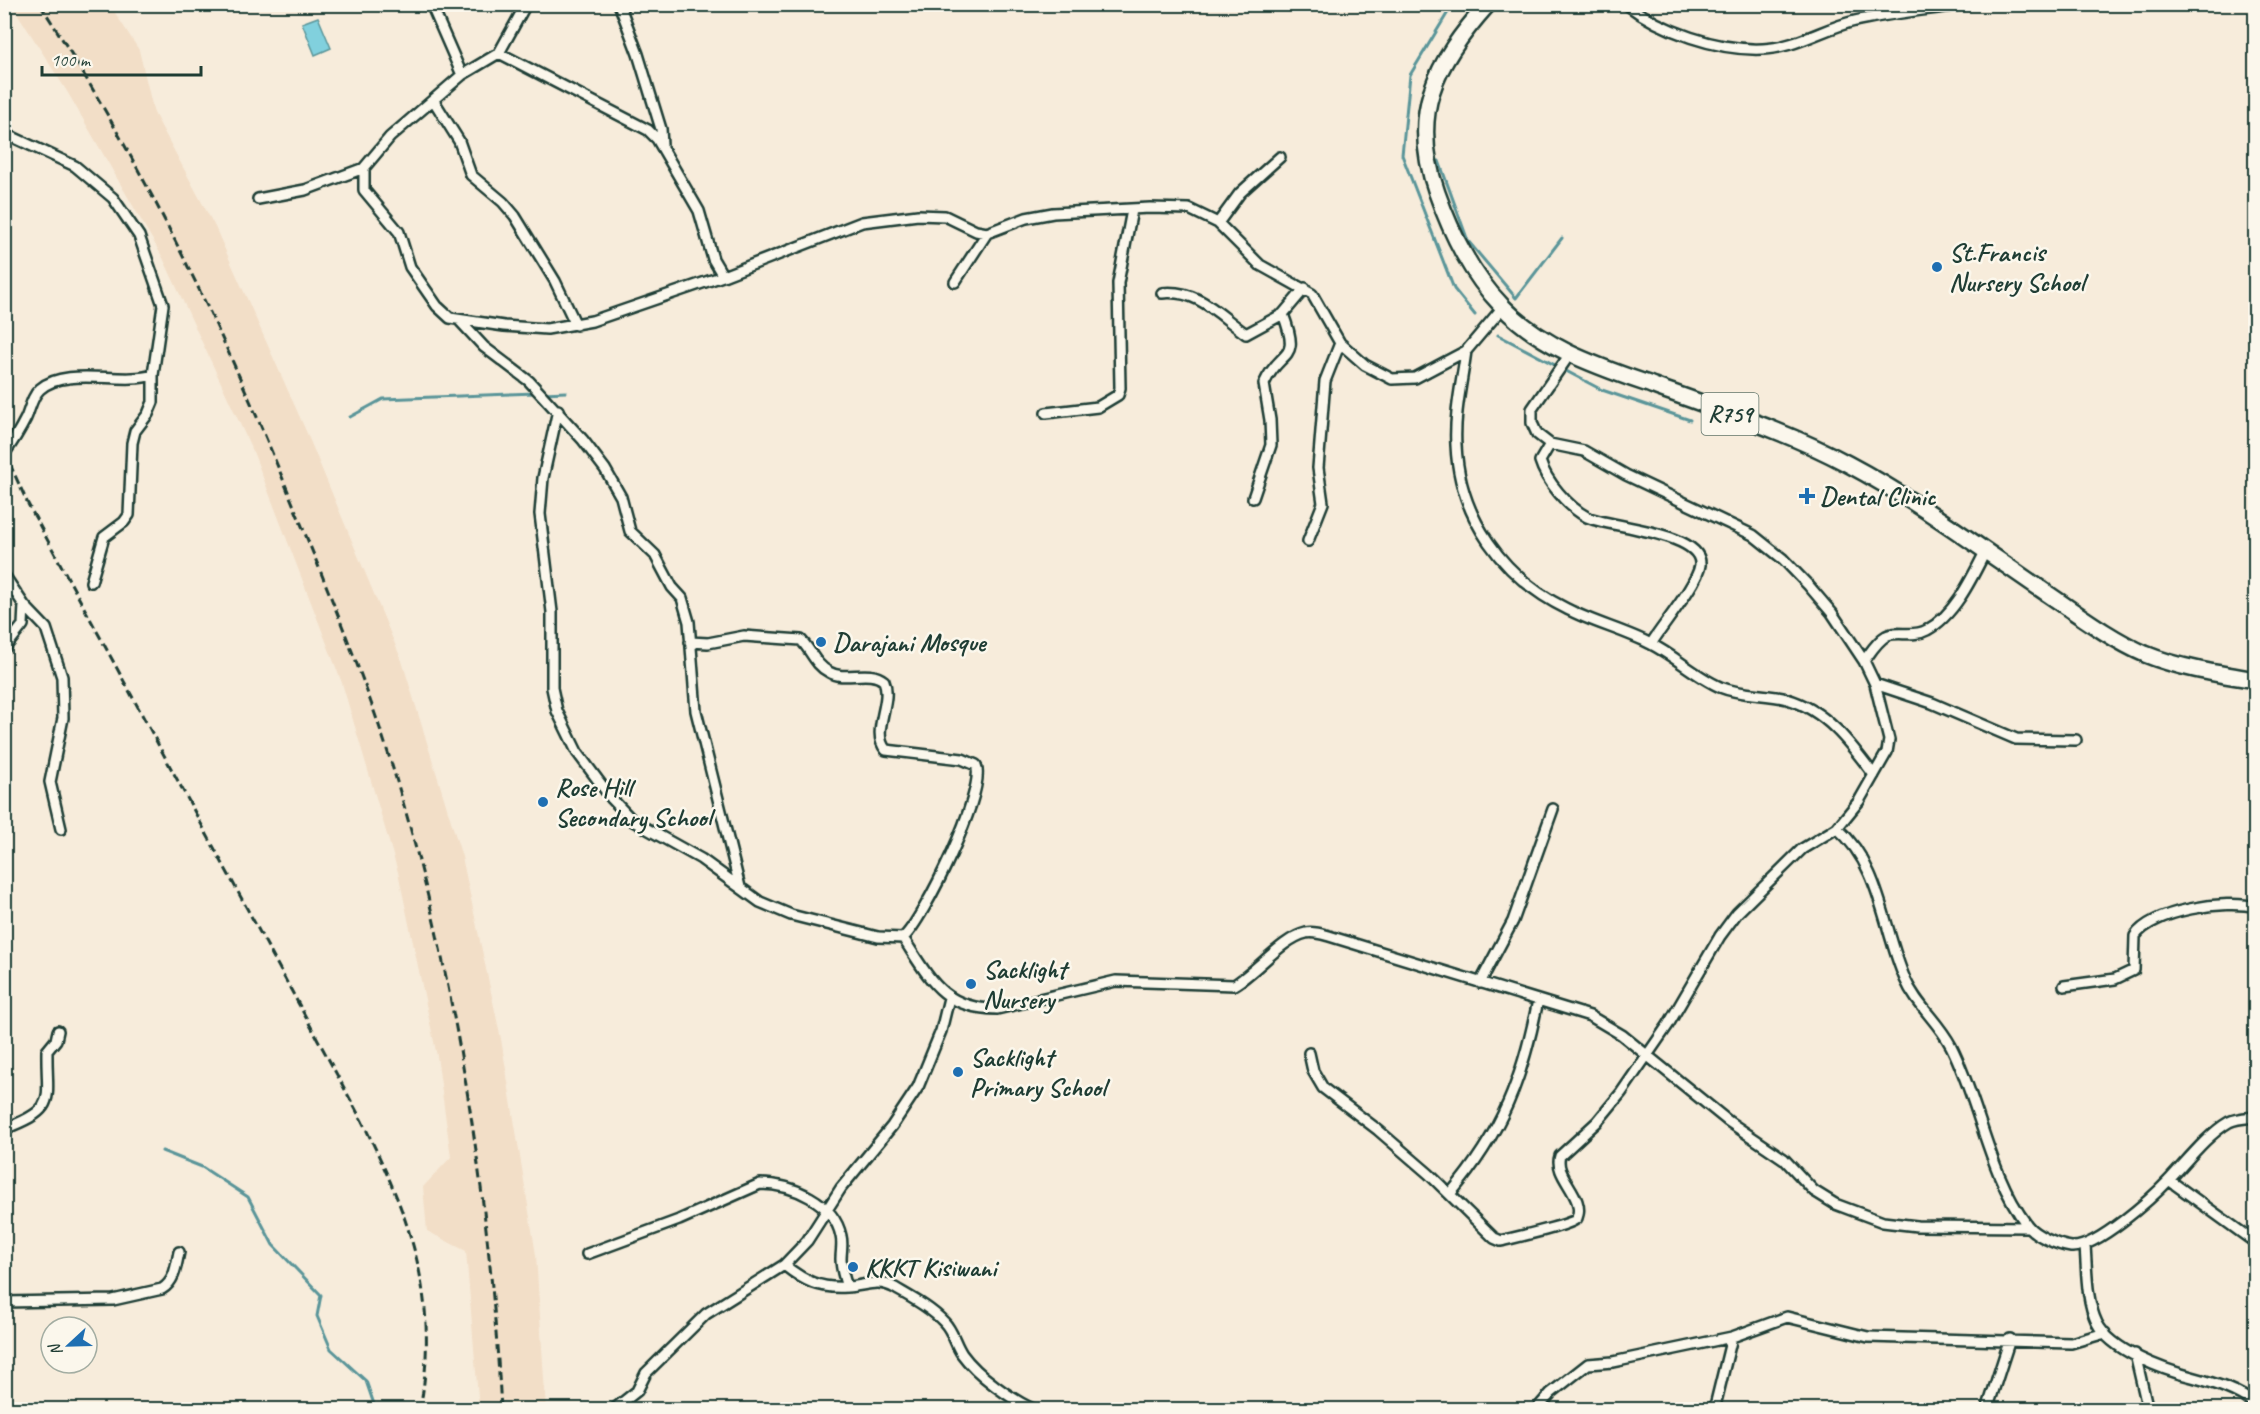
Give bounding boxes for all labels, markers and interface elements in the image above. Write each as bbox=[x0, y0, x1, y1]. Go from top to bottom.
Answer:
scale bar bbox=[42, 39, 201, 77]
text: 100 m bbox=[51, 49, 92, 71]
place label: St.Francis Nursery School bbox=[1949, 236, 2089, 299]
marker: St.Francis Nursery School bbox=[1930, 260, 1944, 274]
road number: R759 bbox=[1702, 393, 1758, 435]
place label: Dental Clinic bbox=[1820, 480, 1937, 513]
marker: Dental Clinic bbox=[1798, 487, 1816, 505]
place label: Darajani Mosque bbox=[833, 626, 988, 659]
marker: Darajani Mosque bbox=[814, 635, 828, 649]
place label: Rose Hill Secondary School bbox=[555, 771, 716, 834]
marker: Rose Hill Secondary School bbox=[536, 795, 550, 809]
place label: Sacklight Nursery bbox=[983, 953, 1071, 1016]
marker: Sacklight Nursery bbox=[964, 977, 978, 991]
place label: Sacklight Primary School bbox=[970, 1041, 1111, 1104]
marker: Sacklight Primary School bbox=[951, 1065, 965, 1079]
place label: KKKT Kisiwani bbox=[865, 1251, 1000, 1284]
marker: KKKT Kisiwani bbox=[846, 1260, 860, 1274]
north arrow bbox=[39, 1315, 99, 1375]
text: N bbox=[44, 1339, 67, 1359]

